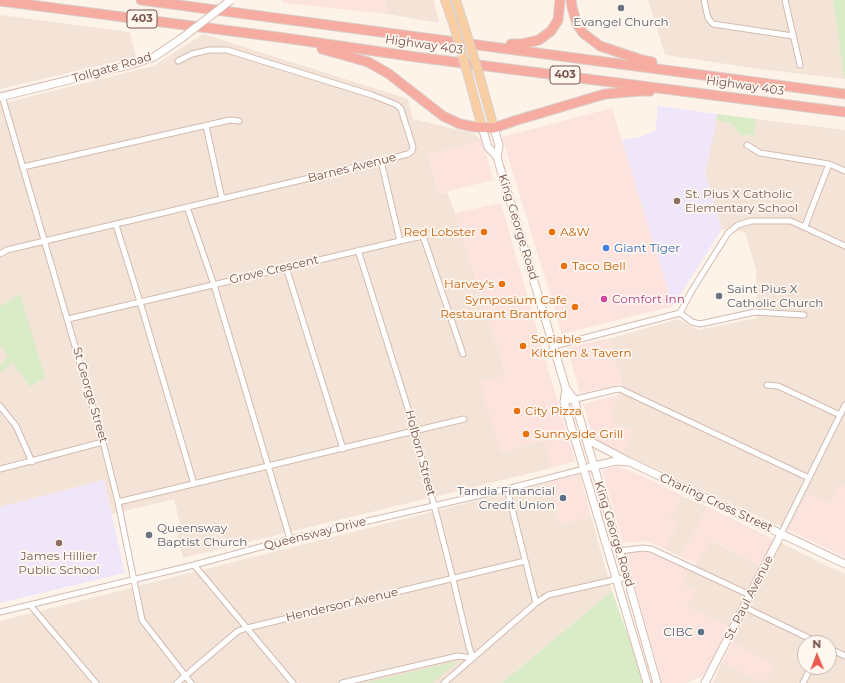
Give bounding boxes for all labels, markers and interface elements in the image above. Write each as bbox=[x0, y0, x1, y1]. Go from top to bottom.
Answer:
marker: Evangel Church bbox=[616, 3, 626, 13]
road number: 403 bbox=[127, 10, 157, 28]
place label: Evangel Church bbox=[573, 15, 669, 29]
street label: Highway 403 bbox=[384, 32, 464, 58]
street label: Tollgate Road bbox=[71, 50, 153, 86]
road number: 403 bbox=[550, 66, 580, 84]
street label: Highway 403 bbox=[705, 73, 785, 99]
street label: Barnes Avenue bbox=[306, 150, 398, 186]
street label: King George Road bbox=[495, 172, 541, 282]
place label: St. Pius X Catholic Elementary School bbox=[685, 187, 798, 215]
marker: St. Pius X Catholic Elementary School bbox=[672, 196, 682, 206]
place label: Red Lobster bbox=[404, 225, 476, 239]
place label: A&W bbox=[560, 225, 590, 239]
marker: Red Lobster bbox=[479, 227, 489, 237]
marker: A&W bbox=[547, 227, 557, 237]
place label: Giant Tiger bbox=[614, 241, 680, 255]
marker: Giant Tiger bbox=[601, 243, 611, 253]
street label: Grove Crescent bbox=[228, 253, 320, 287]
place label: Taco Bell bbox=[572, 259, 626, 273]
marker: Taco Bell bbox=[559, 261, 569, 271]
place label: Harvey's bbox=[444, 277, 494, 291]
marker: Harvey's bbox=[497, 279, 507, 289]
place label: Saint Pius X Catholic Church bbox=[727, 282, 823, 310]
marker: Saint Pius X Catholic Church bbox=[714, 291, 724, 301]
place label: Comfort Inn bbox=[612, 292, 685, 306]
place label: Symposium Cafe Restaurant Brantford bbox=[440, 293, 567, 321]
marker: Comfort Inn bbox=[599, 294, 609, 304]
marker: Symposium Cafe Restaurant Brantford bbox=[570, 302, 580, 312]
place label: Sociable Kitchen & Tavern bbox=[531, 332, 632, 360]
marker: Sociable Kitchen & Tavern bbox=[518, 341, 528, 351]
street label: St George Street bbox=[69, 345, 111, 445]
place label: City Pizza bbox=[525, 404, 582, 418]
marker: City Pizza bbox=[512, 406, 522, 416]
street label: Holborn Street bbox=[402, 408, 438, 498]
place label: Sunnyside Grill bbox=[534, 427, 623, 441]
marker: Sunnyside Grill bbox=[521, 429, 531, 439]
street label: Charing Cross Street bbox=[657, 470, 775, 536]
street label: King George Road bbox=[591, 479, 637, 589]
place label: Tandia Financial Credit Union bbox=[457, 484, 555, 512]
marker: Tandia Financial Credit Union bbox=[558, 493, 568, 503]
street label: Queensway Drive bbox=[262, 514, 368, 554]
place label: Queensway Baptist Church bbox=[157, 521, 247, 549]
marker: Queensway Baptist Church bbox=[144, 530, 154, 540]
marker: James Hillier Public School bbox=[54, 538, 64, 548]
place label: James Hillier Public School bbox=[18, 549, 100, 577]
street label: St. Paul Avenue bbox=[721, 553, 777, 643]
street label: Henderson Avenue bbox=[284, 585, 400, 625]
place label: CIBC bbox=[663, 625, 693, 639]
marker: CIBC bbox=[696, 627, 706, 637]
north arrow bbox=[797, 635, 837, 675]
text: N bbox=[812, 637, 821, 651]

